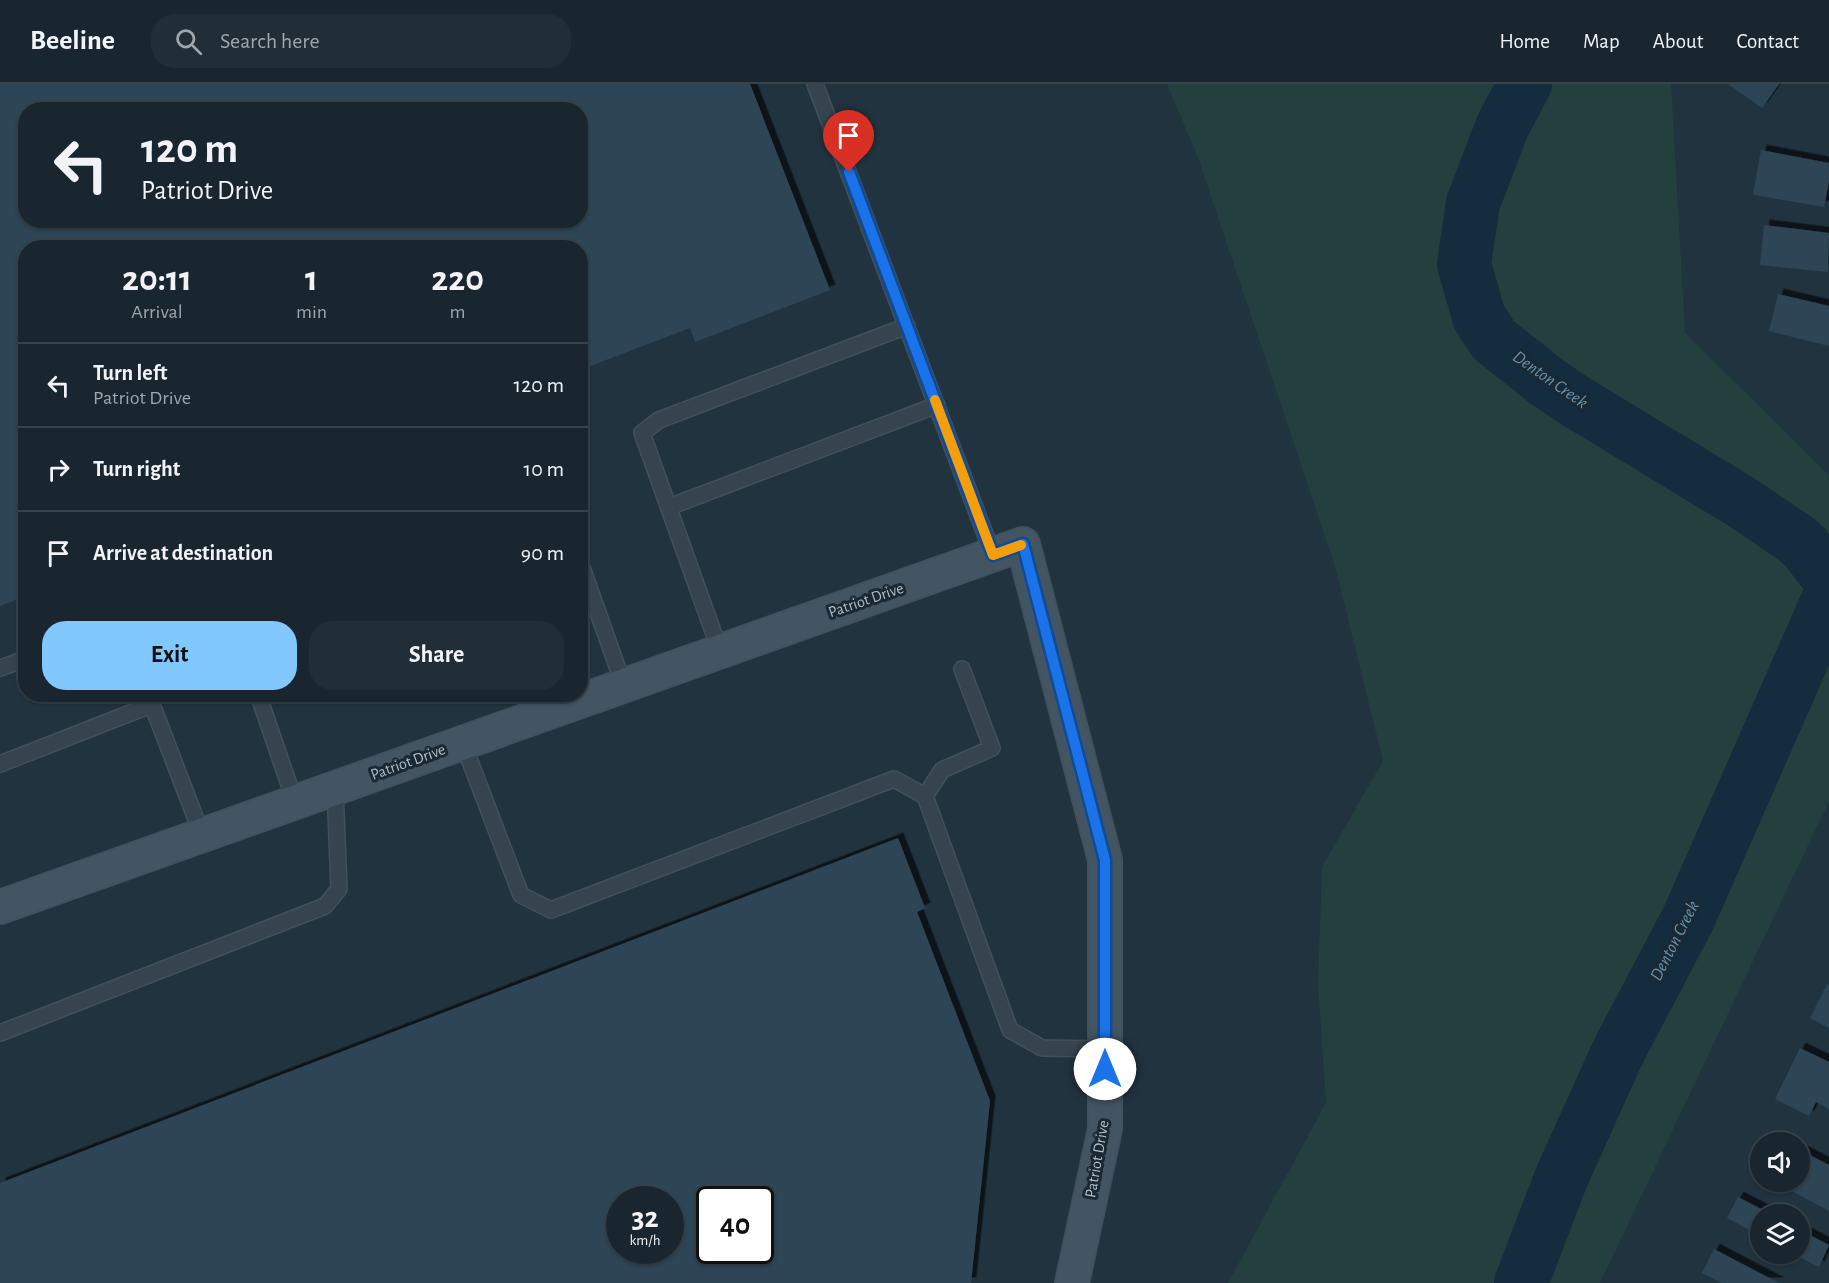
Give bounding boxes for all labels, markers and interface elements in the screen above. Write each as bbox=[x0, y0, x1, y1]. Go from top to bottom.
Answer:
search box bbox=[151, 14, 571, 68]
icon: search bbox=[172, 25, 205, 58]
text: Beeline bbox=[30, 27, 115, 55]
text: Search here bbox=[220, 30, 320, 52]
text: Home bbox=[1499, 31, 1550, 52]
text: Map bbox=[1583, 31, 1620, 52]
text: About bbox=[1653, 31, 1703, 52]
text: Contact bbox=[1736, 31, 1799, 52]
pin bbox=[823, 110, 874, 172]
icon: arrive bbox=[832, 119, 865, 152]
icon: left bbox=[42, 126, 120, 204]
text: 120 m bbox=[141, 128, 238, 170]
text: Patriot Drive bbox=[141, 177, 273, 204]
text: 20:11 bbox=[122, 261, 192, 297]
text: 1 bbox=[305, 261, 318, 297]
text: 220 bbox=[431, 261, 484, 297]
text: Arrival bbox=[131, 302, 183, 322]
text: min bbox=[296, 302, 327, 322]
text: m bbox=[450, 302, 466, 322]
water label: Denton Creek bbox=[1509, 348, 1591, 412]
text: Turn left bbox=[93, 362, 167, 384]
icon: left bbox=[42, 369, 75, 402]
text: 120 m bbox=[514, 374, 564, 396]
text: Patriot Drive bbox=[93, 388, 191, 408]
icon: right bbox=[42, 453, 75, 486]
text: Turn right bbox=[93, 458, 180, 480]
text: 10 m bbox=[524, 458, 564, 480]
icon: arrive bbox=[42, 537, 75, 570]
text: Arrive at destination bbox=[93, 542, 273, 564]
text: 90 m bbox=[521, 542, 564, 564]
street label: Patriot Drive bbox=[826, 580, 906, 620]
button: Exit bbox=[42, 621, 297, 690]
button: Share bbox=[309, 621, 564, 690]
street label: Patriot Drive bbox=[368, 741, 448, 783]
water label: Denton Creek bbox=[1647, 898, 1703, 984]
position arrow bbox=[1073, 1037, 1137, 1101]
street label: Patriot Drive bbox=[1082, 1119, 1112, 1199]
map controls bbox=[1750, 1132, 1810, 1264]
button: sound bbox=[1750, 1132, 1810, 1192]
speed limit sign: 40 bbox=[696, 1186, 774, 1264]
text: 32 bbox=[631, 1203, 659, 1233]
button: layers bbox=[1750, 1204, 1810, 1264]
text: km/h bbox=[630, 1233, 660, 1248]

